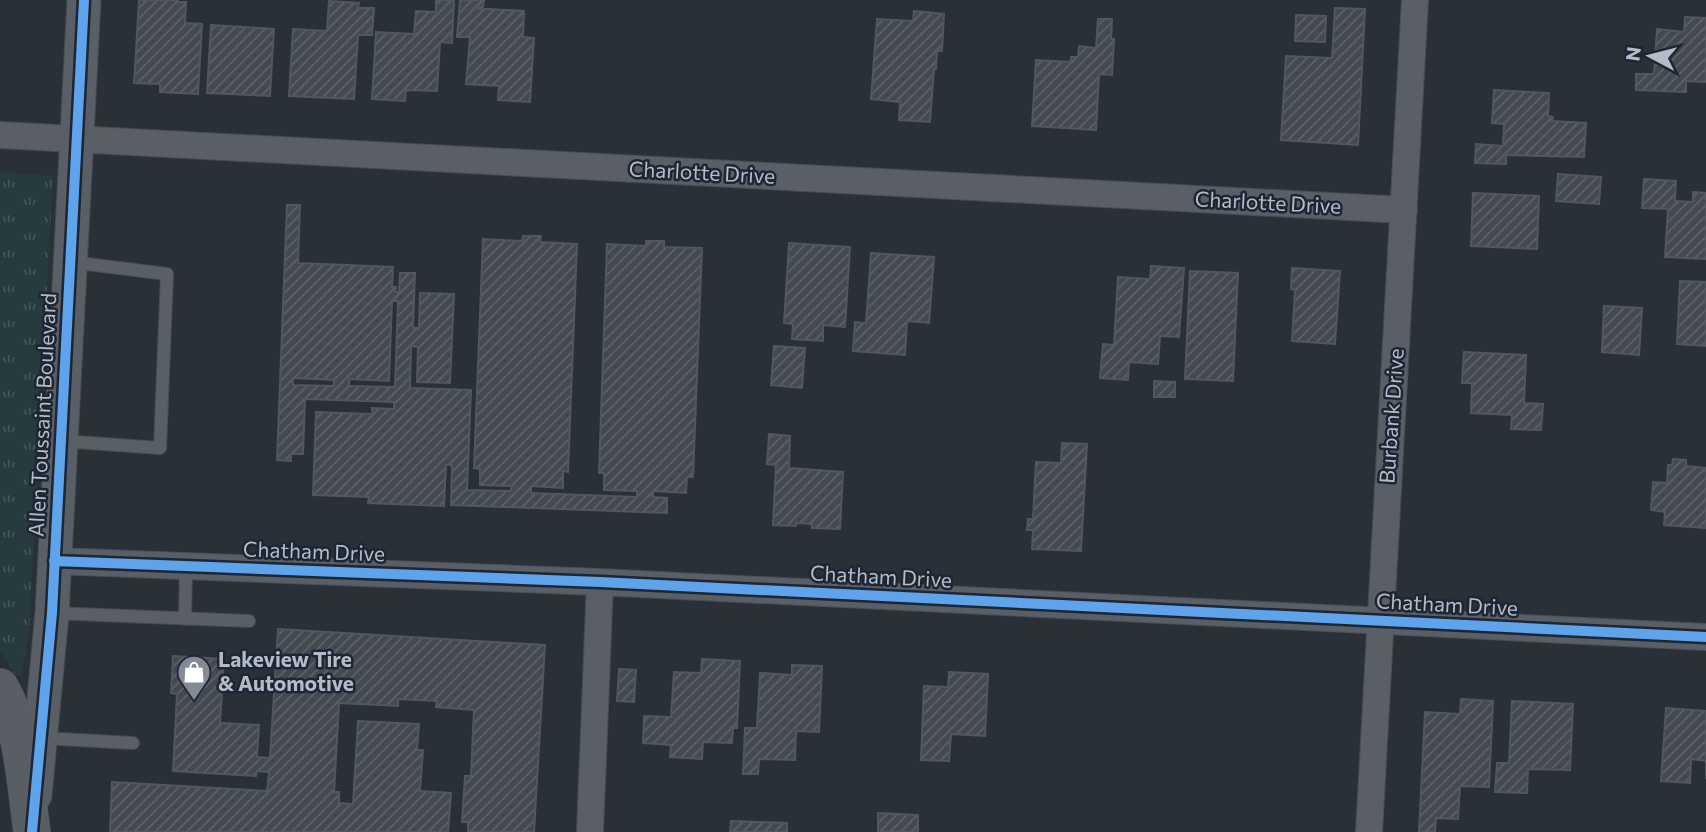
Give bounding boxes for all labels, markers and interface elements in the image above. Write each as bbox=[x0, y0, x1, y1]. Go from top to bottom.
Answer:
north arrow bbox=[1615, 21, 1685, 91]
text: N bbox=[1620, 45, 1645, 62]
street label: Charlotte Drive bbox=[628, 155, 776, 188]
street label: Charlotte Drive bbox=[1194, 185, 1342, 218]
street label: Allen Toussaint Boulevard bbox=[23, 292, 60, 538]
street label: Burbank Drive bbox=[1373, 348, 1408, 484]
street label: Chatham Drive bbox=[243, 536, 385, 565]
street label: Chatham Drive bbox=[809, 559, 953, 592]
street label: Chatham Drive bbox=[1375, 587, 1519, 620]
place label: Lakeview Tire & Automotive bbox=[218, 646, 354, 695]
shop icon: Lakeview Tire & Automotive bbox=[175, 653, 213, 702]

